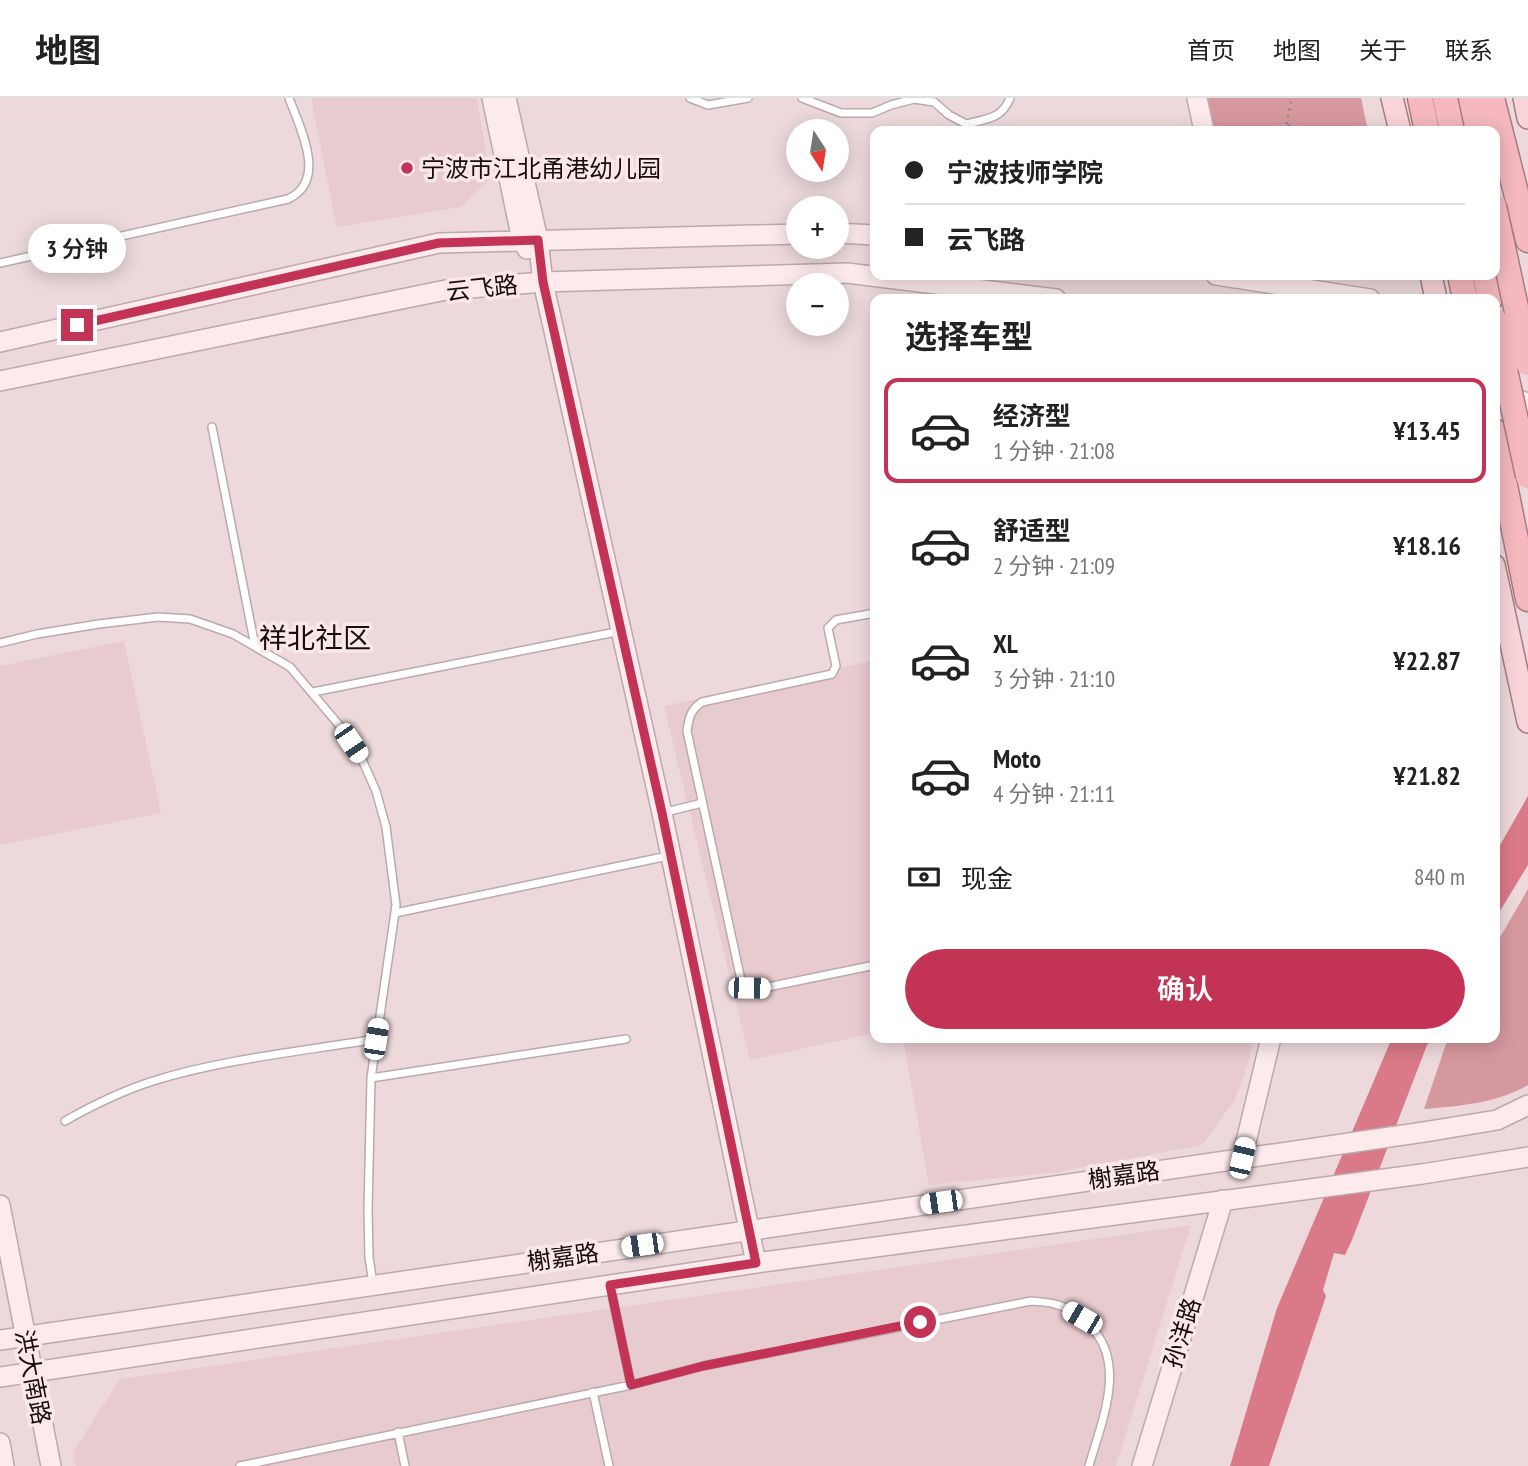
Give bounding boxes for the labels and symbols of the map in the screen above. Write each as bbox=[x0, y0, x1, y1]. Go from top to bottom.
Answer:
north arrow bbox=[786, 119, 849, 182]
place label: 宁波市江北甬港幼儿园 bbox=[421, 153, 661, 184]
marker: 宁波市江北甬港幼儿园 bbox=[399, 160, 415, 176]
callout: 3 分钟 bbox=[28, 224, 126, 272]
street label: 云飞路 bbox=[445, 269, 519, 307]
route end bbox=[61, 309, 93, 341]
district label: 祥北社区 bbox=[259, 619, 371, 656]
car bbox=[331, 720, 372, 766]
car bbox=[728, 977, 771, 999]
car bbox=[363, 1017, 390, 1061]
car bbox=[1228, 1135, 1257, 1181]
street label: 榭嘉路 bbox=[1086, 1155, 1162, 1195]
car bbox=[919, 1189, 964, 1215]
car bbox=[620, 1232, 665, 1258]
street label: 榭嘉路 bbox=[525, 1237, 601, 1277]
street label: 孙洋路 bbox=[1157, 1294, 1207, 1372]
car bbox=[1059, 1298, 1106, 1338]
route start bbox=[904, 1306, 936, 1338]
street label: 洪大南路 bbox=[9, 1327, 57, 1427]

